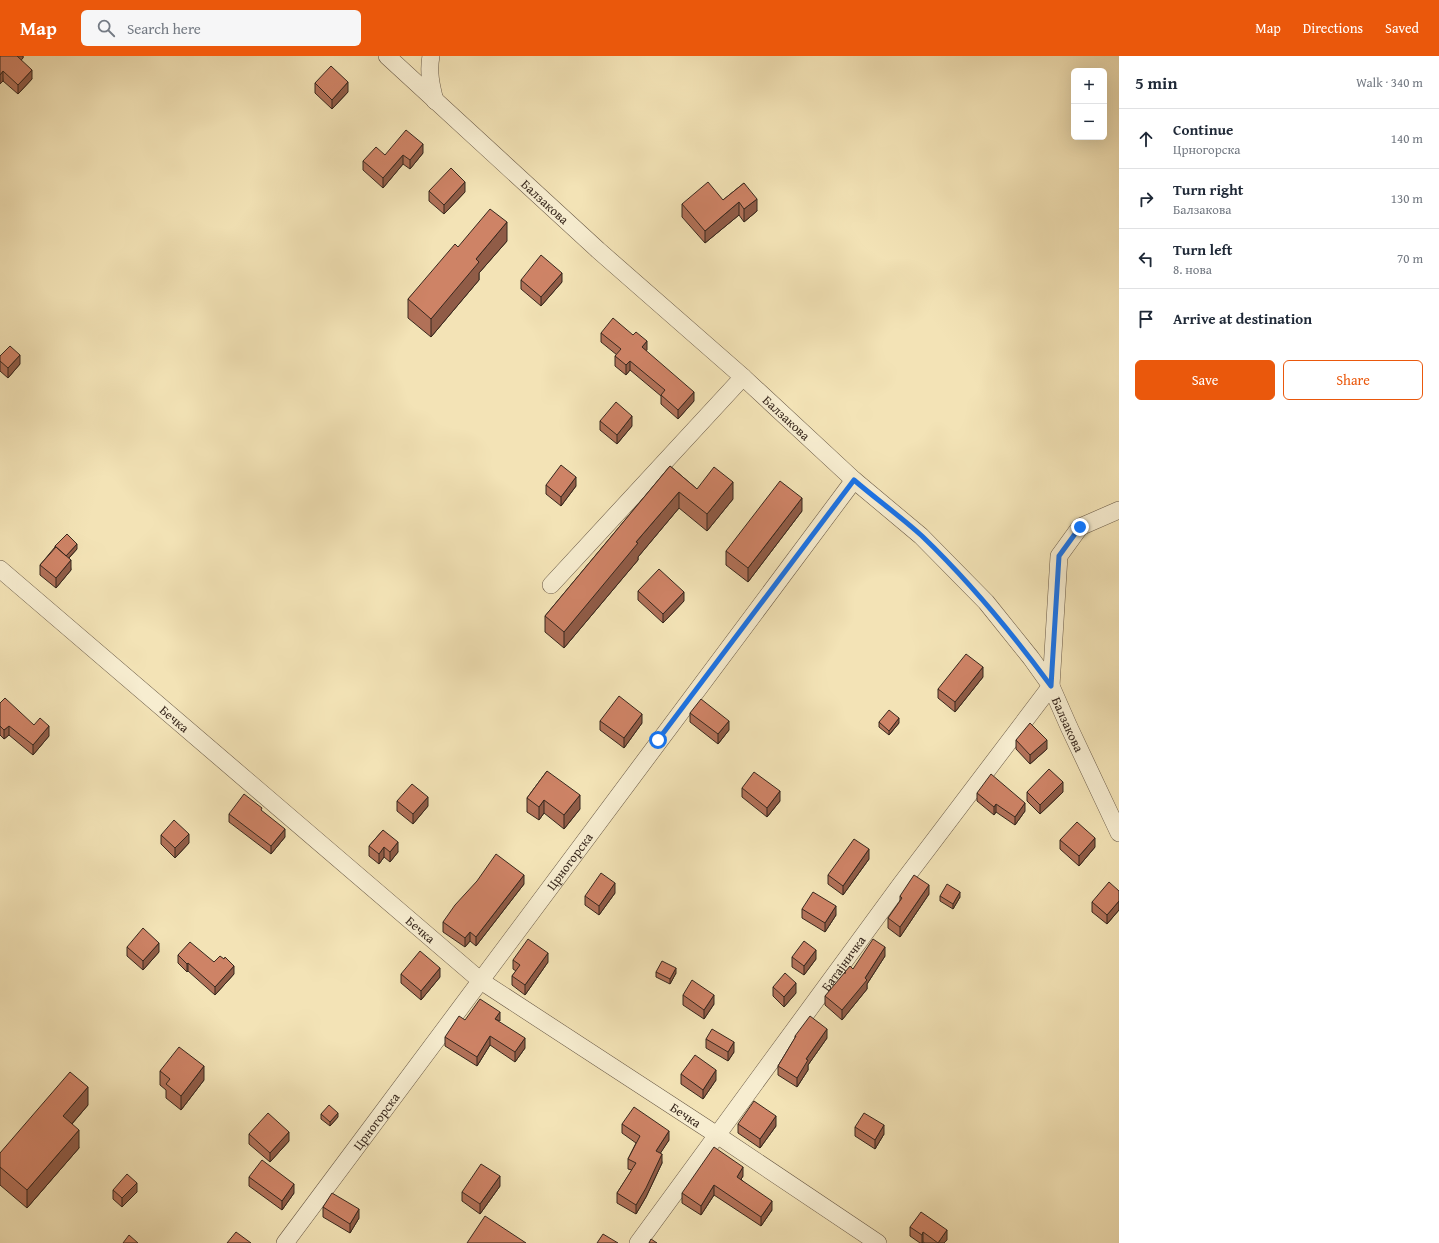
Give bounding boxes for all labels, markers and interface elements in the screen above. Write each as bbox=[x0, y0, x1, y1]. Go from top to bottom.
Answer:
search box bbox=[81, 10, 361, 46]
text: Map bbox=[20, 14, 57, 42]
icon: search bbox=[95, 17, 117, 39]
text: Search here bbox=[127, 18, 201, 39]
text: Map bbox=[1255, 18, 1281, 38]
text: Directions bbox=[1303, 18, 1363, 38]
text: Saved bbox=[1385, 18, 1419, 38]
map controls bbox=[1071, 68, 1107, 140]
button: + bbox=[1071, 68, 1107, 104]
text: 5 min bbox=[1135, 70, 1177, 95]
text: Walk · 340 m bbox=[1356, 73, 1423, 92]
button: − bbox=[1071, 104, 1107, 140]
text: Continue bbox=[1173, 119, 1234, 140]
icon: ahead bbox=[1135, 128, 1157, 150]
text: 140 m bbox=[1391, 129, 1423, 148]
text: Црногорска bbox=[1173, 140, 1240, 159]
street label: Балзакова bbox=[517, 175, 574, 229]
text: Turn right bbox=[1173, 179, 1244, 200]
icon: right bbox=[1135, 188, 1157, 210]
text: 130 m bbox=[1391, 189, 1423, 208]
text: Балзакова bbox=[1173, 200, 1232, 219]
text: Turn left bbox=[1173, 239, 1232, 260]
icon: left bbox=[1135, 248, 1157, 270]
text: 70 m bbox=[1397, 249, 1423, 268]
text: 8. нова bbox=[1173, 260, 1212, 279]
icon: arrive bbox=[1135, 308, 1157, 330]
text: Arrive at destination bbox=[1173, 308, 1312, 329]
button: Save bbox=[1135, 360, 1275, 400]
button: Share bbox=[1283, 360, 1423, 400]
street label: Балзакова bbox=[759, 391, 815, 445]
route end bbox=[1071, 518, 1089, 536]
street label: Балзакова bbox=[1047, 694, 1089, 756]
street label: Бечка bbox=[156, 701, 194, 737]
route start bbox=[649, 731, 667, 749]
street label: Црногорска bbox=[542, 828, 598, 894]
street label: Бечка bbox=[402, 911, 440, 948]
street label: Батајничка bbox=[816, 931, 870, 995]
street label: Црногорска bbox=[348, 1088, 404, 1154]
street label: Бечка bbox=[667, 1098, 706, 1132]

